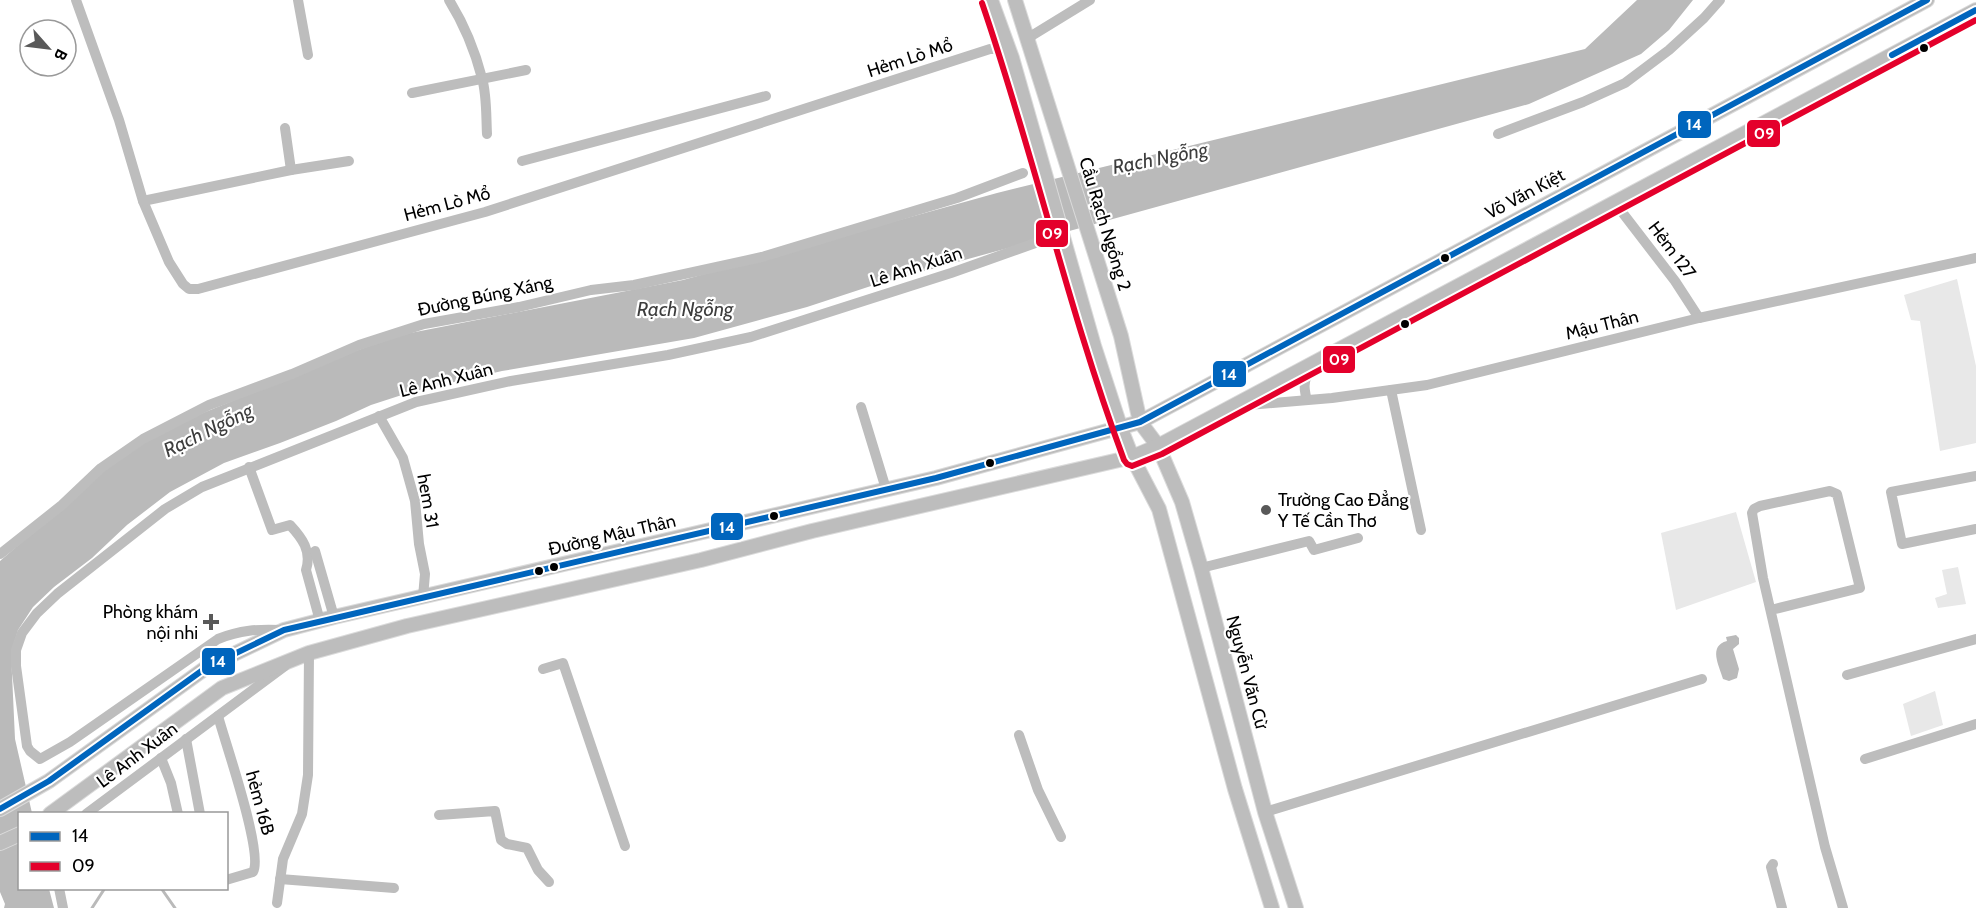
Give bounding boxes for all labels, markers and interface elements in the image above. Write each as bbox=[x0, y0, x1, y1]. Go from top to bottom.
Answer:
north arrow bbox=[18, 18, 78, 78]
street label: Hẻm Lò Mổ bbox=[864, 34, 956, 82]
unlabelled marker bbox=[1918, 42, 1930, 54]
text: B bbox=[50, 46, 72, 64]
line badge: 14 bbox=[1677, 110, 1712, 139]
text: 14 bbox=[1686, 115, 1702, 134]
line badge: 09 bbox=[1746, 119, 1781, 148]
text: 09 bbox=[1754, 124, 1774, 143]
water label: Rạch Ngỗng bbox=[1110, 137, 1210, 179]
street label: Cầu Rạch Ngổng 2 bbox=[1074, 155, 1136, 293]
street label: Võ Văn Kiệt bbox=[1482, 164, 1568, 224]
street label: Hẻm Lò Mổ bbox=[401, 182, 493, 226]
street label: Hẻm 127 bbox=[1643, 217, 1701, 283]
line badge: 09 bbox=[1035, 219, 1069, 248]
text: 09 bbox=[1042, 224, 1062, 243]
street label: Lê Anh Xuân bbox=[867, 242, 965, 292]
unlabelled marker bbox=[1439, 252, 1451, 264]
street label: Đường Búng Xáng bbox=[416, 271, 555, 321]
water label: Rạch Ngỗng bbox=[637, 297, 734, 321]
street label: Mậu Thân bbox=[1563, 305, 1641, 345]
unlabelled marker bbox=[1399, 318, 1411, 330]
line badge: 09 bbox=[1322, 345, 1356, 374]
text: 09 bbox=[1329, 350, 1349, 369]
street label: Lê Anh Xuân bbox=[397, 358, 495, 402]
line badge: 14 bbox=[1212, 360, 1247, 388]
text: 14 bbox=[1221, 365, 1237, 384]
water label: Rạch Ngỗng bbox=[159, 398, 257, 462]
unlabelled marker bbox=[984, 457, 996, 469]
street label: hem 31 bbox=[412, 472, 444, 530]
place label: Trường Cao Đẳng Y Tế Cần Thơ bbox=[1277, 489, 1410, 532]
marker: Trường Cao Đẳng Y Tế Cần Thơ bbox=[1259, 503, 1273, 517]
street label: Đường Mậu Thân bbox=[546, 510, 678, 560]
unlabelled marker bbox=[768, 510, 780, 522]
line badge: 14 bbox=[710, 512, 744, 541]
text: 14 bbox=[719, 518, 735, 537]
unlabelled marker bbox=[548, 561, 560, 573]
unlabelled marker bbox=[533, 565, 545, 577]
place label: Phòng khám nội nhi bbox=[103, 601, 198, 644]
marker: Phòng khám nội nhi bbox=[202, 613, 220, 631]
street label: Nguyễn Văn Cừ bbox=[1221, 613, 1273, 733]
line badge: 14 bbox=[201, 647, 236, 676]
text: 14 bbox=[210, 652, 226, 671]
street label: Lê Anh Xuân bbox=[92, 717, 182, 793]
street label: hẻm 16B bbox=[241, 768, 279, 838]
legend bbox=[18, 812, 228, 890]
text: 14 bbox=[72, 825, 88, 847]
text: 09 bbox=[72, 855, 95, 877]

